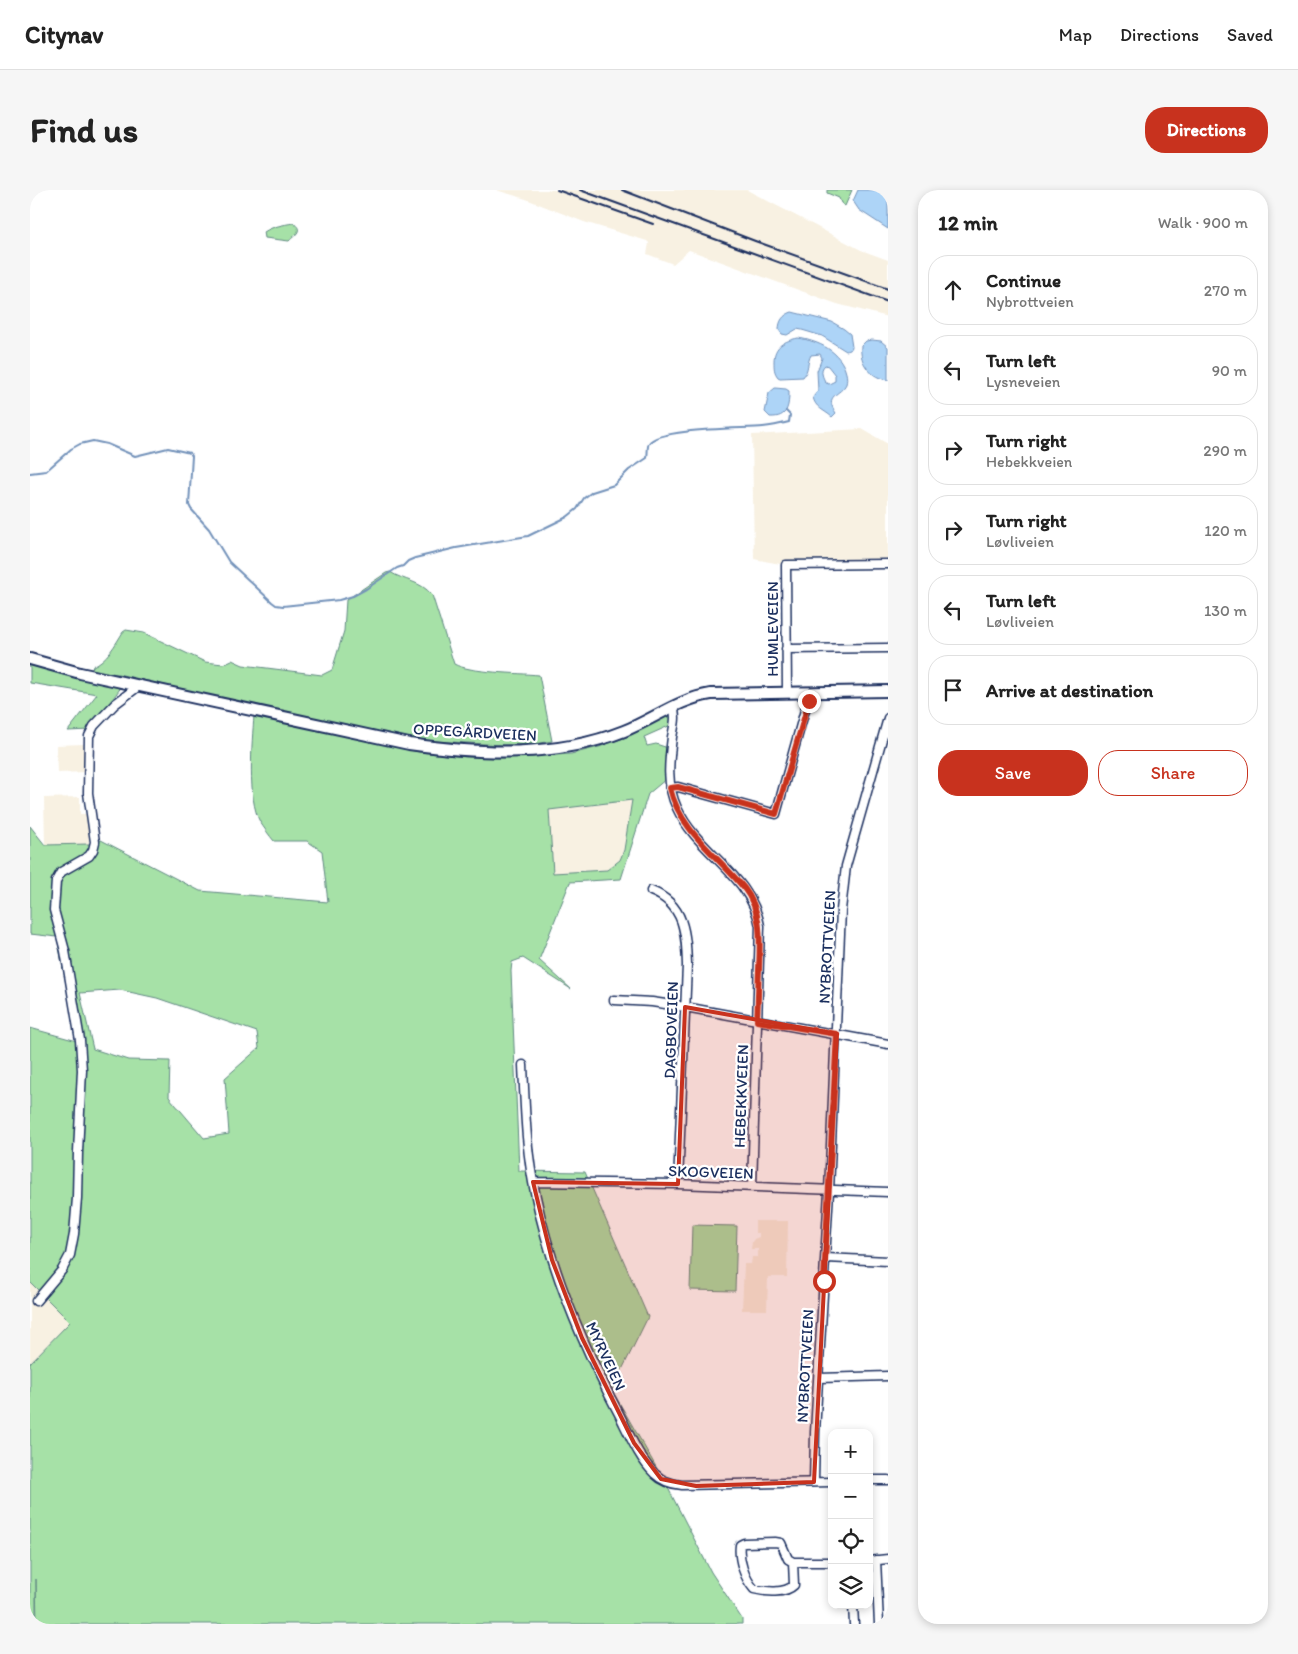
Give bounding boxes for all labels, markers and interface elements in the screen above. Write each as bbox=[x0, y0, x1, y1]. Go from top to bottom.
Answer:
text: Citynav bbox=[25, 20, 103, 49]
text: Map bbox=[1059, 24, 1092, 46]
text: Directions bbox=[1120, 24, 1199, 46]
text: Saved bbox=[1227, 24, 1273, 46]
button: Directions bbox=[1145, 107, 1268, 153]
text: Find us bbox=[30, 109, 138, 151]
text: 12 min bbox=[938, 210, 998, 235]
text: Walk · 900 m bbox=[1158, 213, 1248, 232]
text: Continue bbox=[986, 269, 1061, 292]
icon: ahead bbox=[939, 276, 967, 304]
text: 270 m bbox=[1204, 281, 1247, 300]
text: Nybrottveien bbox=[986, 292, 1074, 311]
text: Turn left bbox=[986, 349, 1056, 372]
icon: left bbox=[939, 356, 967, 384]
text: 90 m bbox=[1212, 361, 1247, 380]
text: Lysneveien bbox=[986, 372, 1060, 391]
text: Turn right bbox=[986, 429, 1067, 452]
icon: right bbox=[939, 436, 967, 464]
text: 290 m bbox=[1203, 441, 1247, 460]
text: Hebekkveien bbox=[986, 452, 1072, 471]
text: Turn right bbox=[986, 509, 1067, 532]
icon: right bbox=[939, 516, 967, 544]
text: 120 m bbox=[1204, 521, 1247, 540]
text: Løvliveien bbox=[986, 532, 1054, 551]
street label: HUMLEVEIEN bbox=[763, 581, 782, 677]
text: Turn left bbox=[986, 589, 1056, 612]
icon: left bbox=[939, 596, 967, 624]
text: 130 m bbox=[1204, 601, 1247, 620]
text: Løvliveien bbox=[986, 612, 1054, 631]
icon: arrive bbox=[939, 676, 967, 704]
text: Arrive at destination bbox=[986, 679, 1153, 702]
route end bbox=[798, 690, 821, 713]
street label: OPPEGÅRDVEIEN bbox=[413, 719, 537, 745]
button: Save bbox=[938, 750, 1088, 796]
button: Share bbox=[1098, 750, 1248, 796]
street label: NYBROTTVEIEN bbox=[815, 890, 839, 1004]
street label: DAGBOVEIEN bbox=[660, 981, 682, 1079]
street label: HEBEKKVEIEN bbox=[730, 1044, 752, 1148]
street label: SKOGVEIEN bbox=[668, 1161, 754, 1183]
route start bbox=[813, 1270, 836, 1293]
street label: NYBROTTVEIEN bbox=[793, 1309, 817, 1423]
street label: MYRVEIEN bbox=[582, 1319, 630, 1393]
map controls bbox=[828, 1429, 873, 1609]
button: + bbox=[828, 1429, 873, 1474]
button: − bbox=[828, 1474, 873, 1519]
button: locate bbox=[828, 1519, 873, 1564]
button: layers bbox=[828, 1564, 873, 1609]

